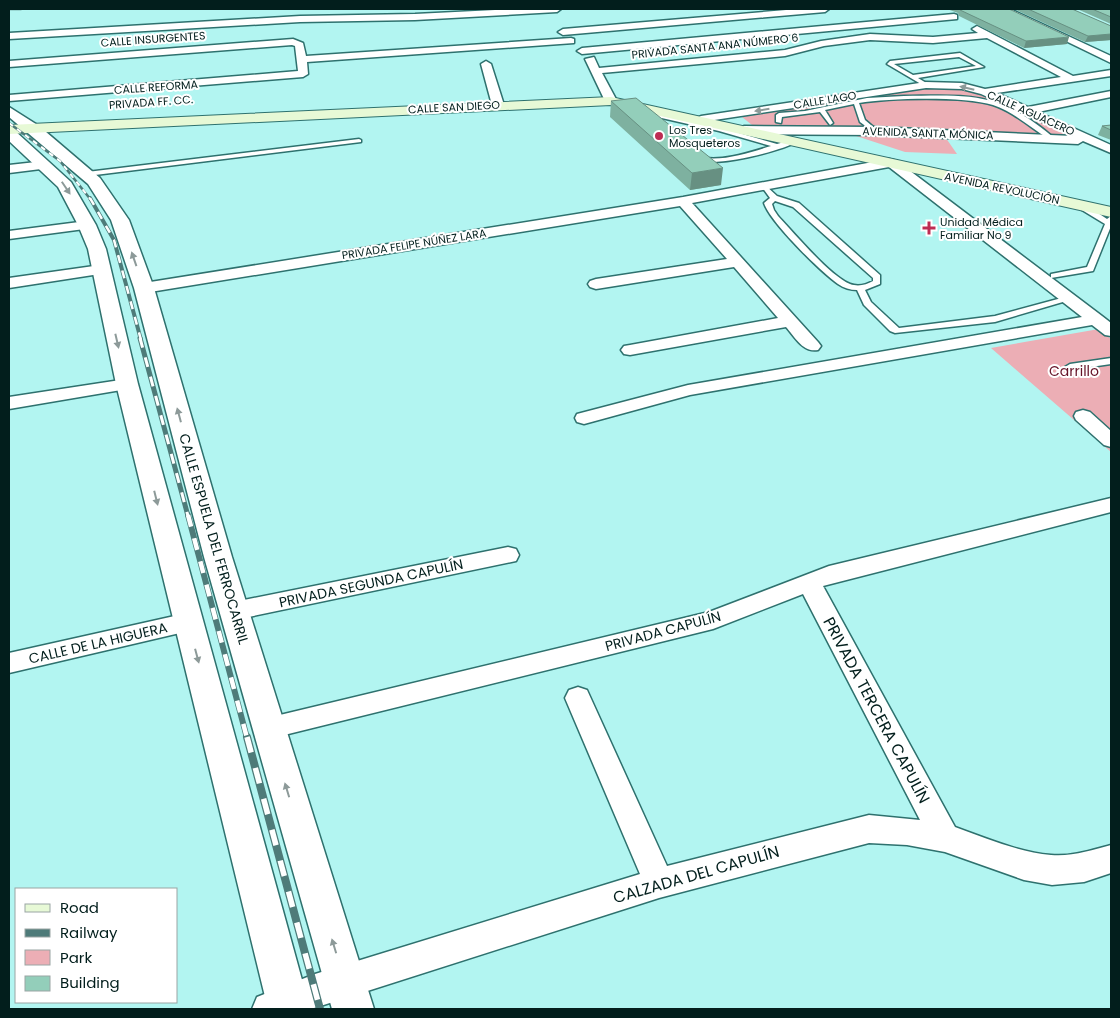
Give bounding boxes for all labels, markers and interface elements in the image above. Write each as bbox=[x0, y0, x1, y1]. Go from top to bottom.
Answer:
street label: CALLE INSURGENTES bbox=[100, 27, 206, 51]
street label: PRIVADA SANTA ANA NÚMERO 6 bbox=[631, 29, 799, 63]
street label: CALLE REFORMA bbox=[113, 76, 199, 98]
one-way arrow bbox=[959, 84, 974, 92]
street label: CALLE LAGO bbox=[792, 87, 858, 113]
street label: CALLE AGUACERO bbox=[985, 87, 1078, 140]
street label: PRIVADA FF. CC. bbox=[108, 91, 194, 113]
street label: CALLE SAN DIEGO bbox=[408, 97, 501, 117]
one-way arrow bbox=[753, 106, 769, 114]
place label: Los Tres Mosqueteros bbox=[669, 122, 741, 151]
street label: AVENIDA SANTA MÓNICA bbox=[862, 123, 995, 143]
marker: Los Tres Mosqueteros bbox=[653, 130, 665, 142]
street label: AVENIDA REVOLUCIÓN bbox=[943, 168, 1061, 208]
one-way arrow bbox=[61, 181, 71, 195]
place label: Unidad Médica Familiar No 9 bbox=[940, 214, 1023, 243]
marker: Unidad Médica Familiar No 9 bbox=[922, 221, 936, 235]
street label: PRIVADA FELIPE NÚÑEZ LARA bbox=[341, 225, 488, 263]
one-way arrow bbox=[130, 252, 137, 267]
one-way arrow bbox=[113, 333, 121, 348]
park label: Carrillo bbox=[1049, 361, 1099, 381]
one-way arrow bbox=[175, 408, 183, 423]
street label: CALLE ESPUELA DEL FERROCARRIL bbox=[174, 431, 254, 647]
one-way arrow bbox=[152, 491, 160, 506]
street label: PRIVADA SEGUNDA CAPULÍN bbox=[277, 554, 465, 612]
street label: PRIVADA CAPULÍN bbox=[603, 606, 723, 656]
street label: PRIVADA TERCERA CAPULÍN bbox=[818, 613, 936, 808]
street label: CALLE DE LA HIGUERA bbox=[27, 617, 169, 669]
one-way arrow bbox=[193, 648, 201, 663]
one-way arrow bbox=[283, 782, 291, 797]
street label: CALZADA DEL CAPULÍN bbox=[610, 840, 782, 909]
legend bbox=[15, 888, 178, 1003]
text: Road bbox=[60, 897, 99, 918]
text: Railway bbox=[60, 922, 118, 943]
one-way arrow bbox=[330, 938, 337, 953]
text: Park bbox=[60, 947, 92, 968]
text: Building bbox=[60, 972, 120, 993]

